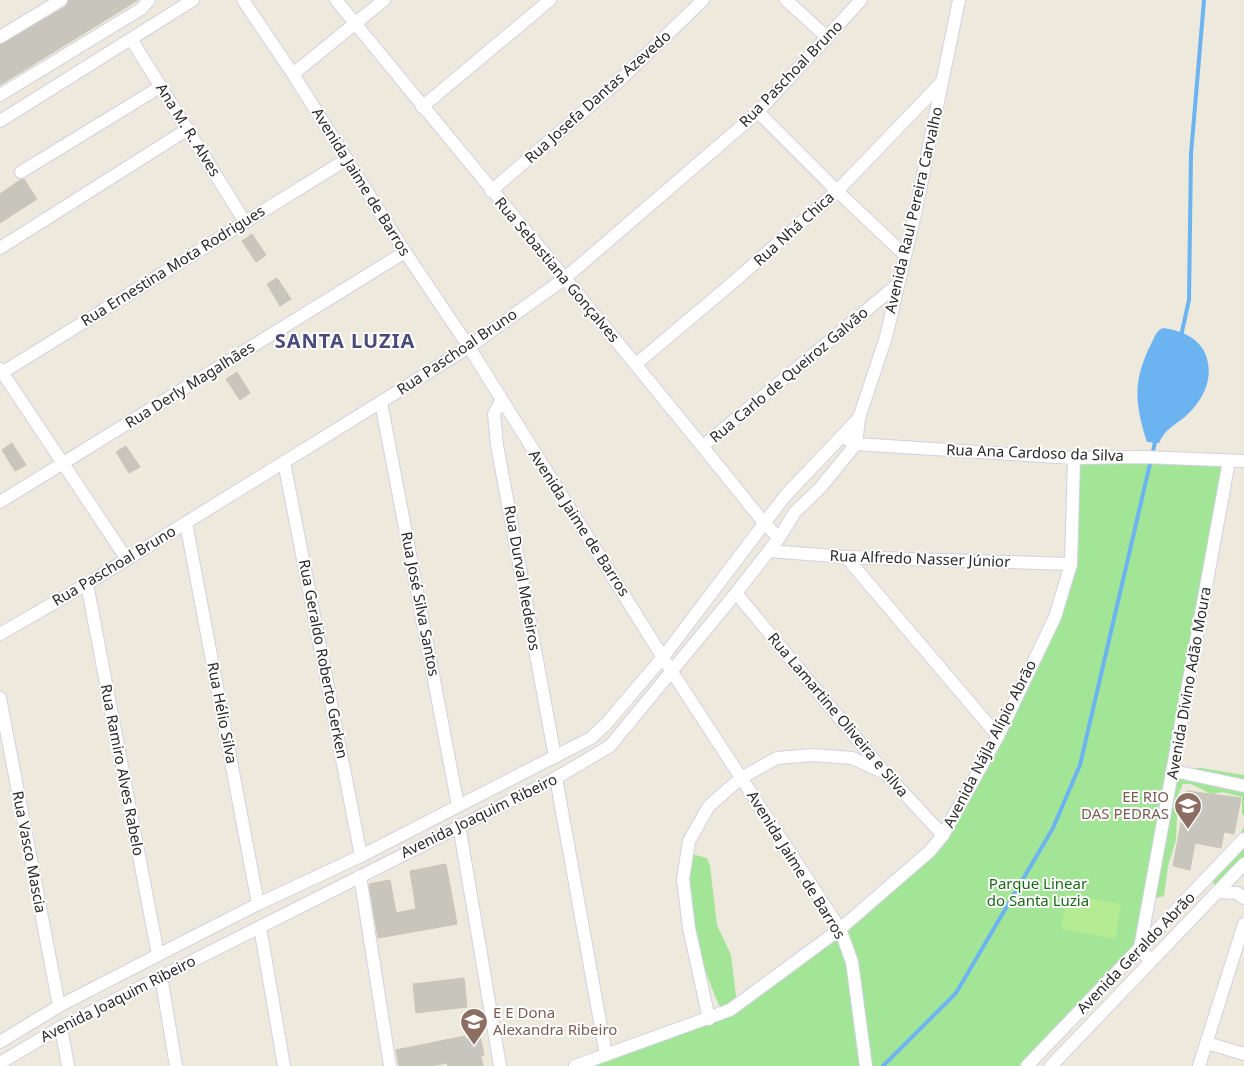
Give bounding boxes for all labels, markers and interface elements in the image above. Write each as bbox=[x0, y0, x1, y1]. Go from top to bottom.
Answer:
street label: Rua Paschoal Bruno bbox=[734, 16, 846, 131]
street label: Rua Josefa Dantas Azevedo bbox=[520, 25, 675, 167]
street label: Ana M. R. Alves bbox=[152, 79, 226, 180]
street label: Avenida Jaime de Barros bbox=[308, 104, 416, 259]
street label: Avenida Raul Pereira Carvalho bbox=[879, 105, 947, 315]
street label: Rua Nhá Chica bbox=[749, 187, 838, 270]
street label: Rua Sebastiana Gonçalves bbox=[491, 193, 624, 346]
street label: Rua Ernestina Mota Rodrigues bbox=[77, 200, 268, 330]
street label: Rua Carlo de Queiroz Galvão bbox=[705, 302, 872, 446]
street label: Rua Paschoal Bruno bbox=[392, 303, 520, 399]
district label: SANTA LUZIA bbox=[275, 327, 415, 354]
street label: Rua Derly Magalhães bbox=[121, 336, 258, 432]
street label: Rua Ana Cardoso da Silva bbox=[946, 439, 1124, 465]
street label: Avenida Jaime de Barros bbox=[525, 445, 635, 600]
street label: Rua Durval Medeiros bbox=[500, 504, 546, 652]
street label: Rua Paschoal Bruno bbox=[48, 520, 179, 610]
street label: Rua José Silva Santos bbox=[397, 530, 445, 678]
street label: Rua Alfredo Nasser Júnior bbox=[829, 545, 1011, 571]
street label: Rua Geraldo Roberto Gerken bbox=[295, 557, 353, 760]
street label: Avenida Divino Adão Moura bbox=[1161, 585, 1215, 781]
street label: Rua Lamartine Oliveira e Silva bbox=[764, 628, 914, 801]
street label: Avenida Nájla Alípio Abrão bbox=[938, 656, 1040, 831]
street label: Rua Hélio Silva bbox=[203, 660, 243, 765]
street label: Rua Ramiro Alves Rabelo bbox=[97, 682, 149, 857]
street label: Avenida Joaquim Ribeiro bbox=[397, 768, 560, 862]
place label: EE RIO DAS PEDRAS bbox=[1081, 786, 1169, 823]
street label: Avenida Jaime de Barros bbox=[743, 787, 851, 942]
street label: Rua Vasco Mascia bbox=[8, 789, 52, 915]
school or university icon: EE RIO DAS PEDRAS bbox=[1173, 791, 1203, 830]
park label: Parque Linear do Santa Luzia bbox=[987, 873, 1089, 910]
street label: Avenida Geraldo Abrão bbox=[1072, 887, 1199, 1018]
street label: Avenida Joaquim Ribeiro bbox=[36, 950, 199, 1046]
place label: E E Dona Alexandra Ribeiro bbox=[493, 1002, 617, 1039]
school or university icon: E E Dona Alexandra Ribeiro bbox=[459, 1007, 489, 1046]

